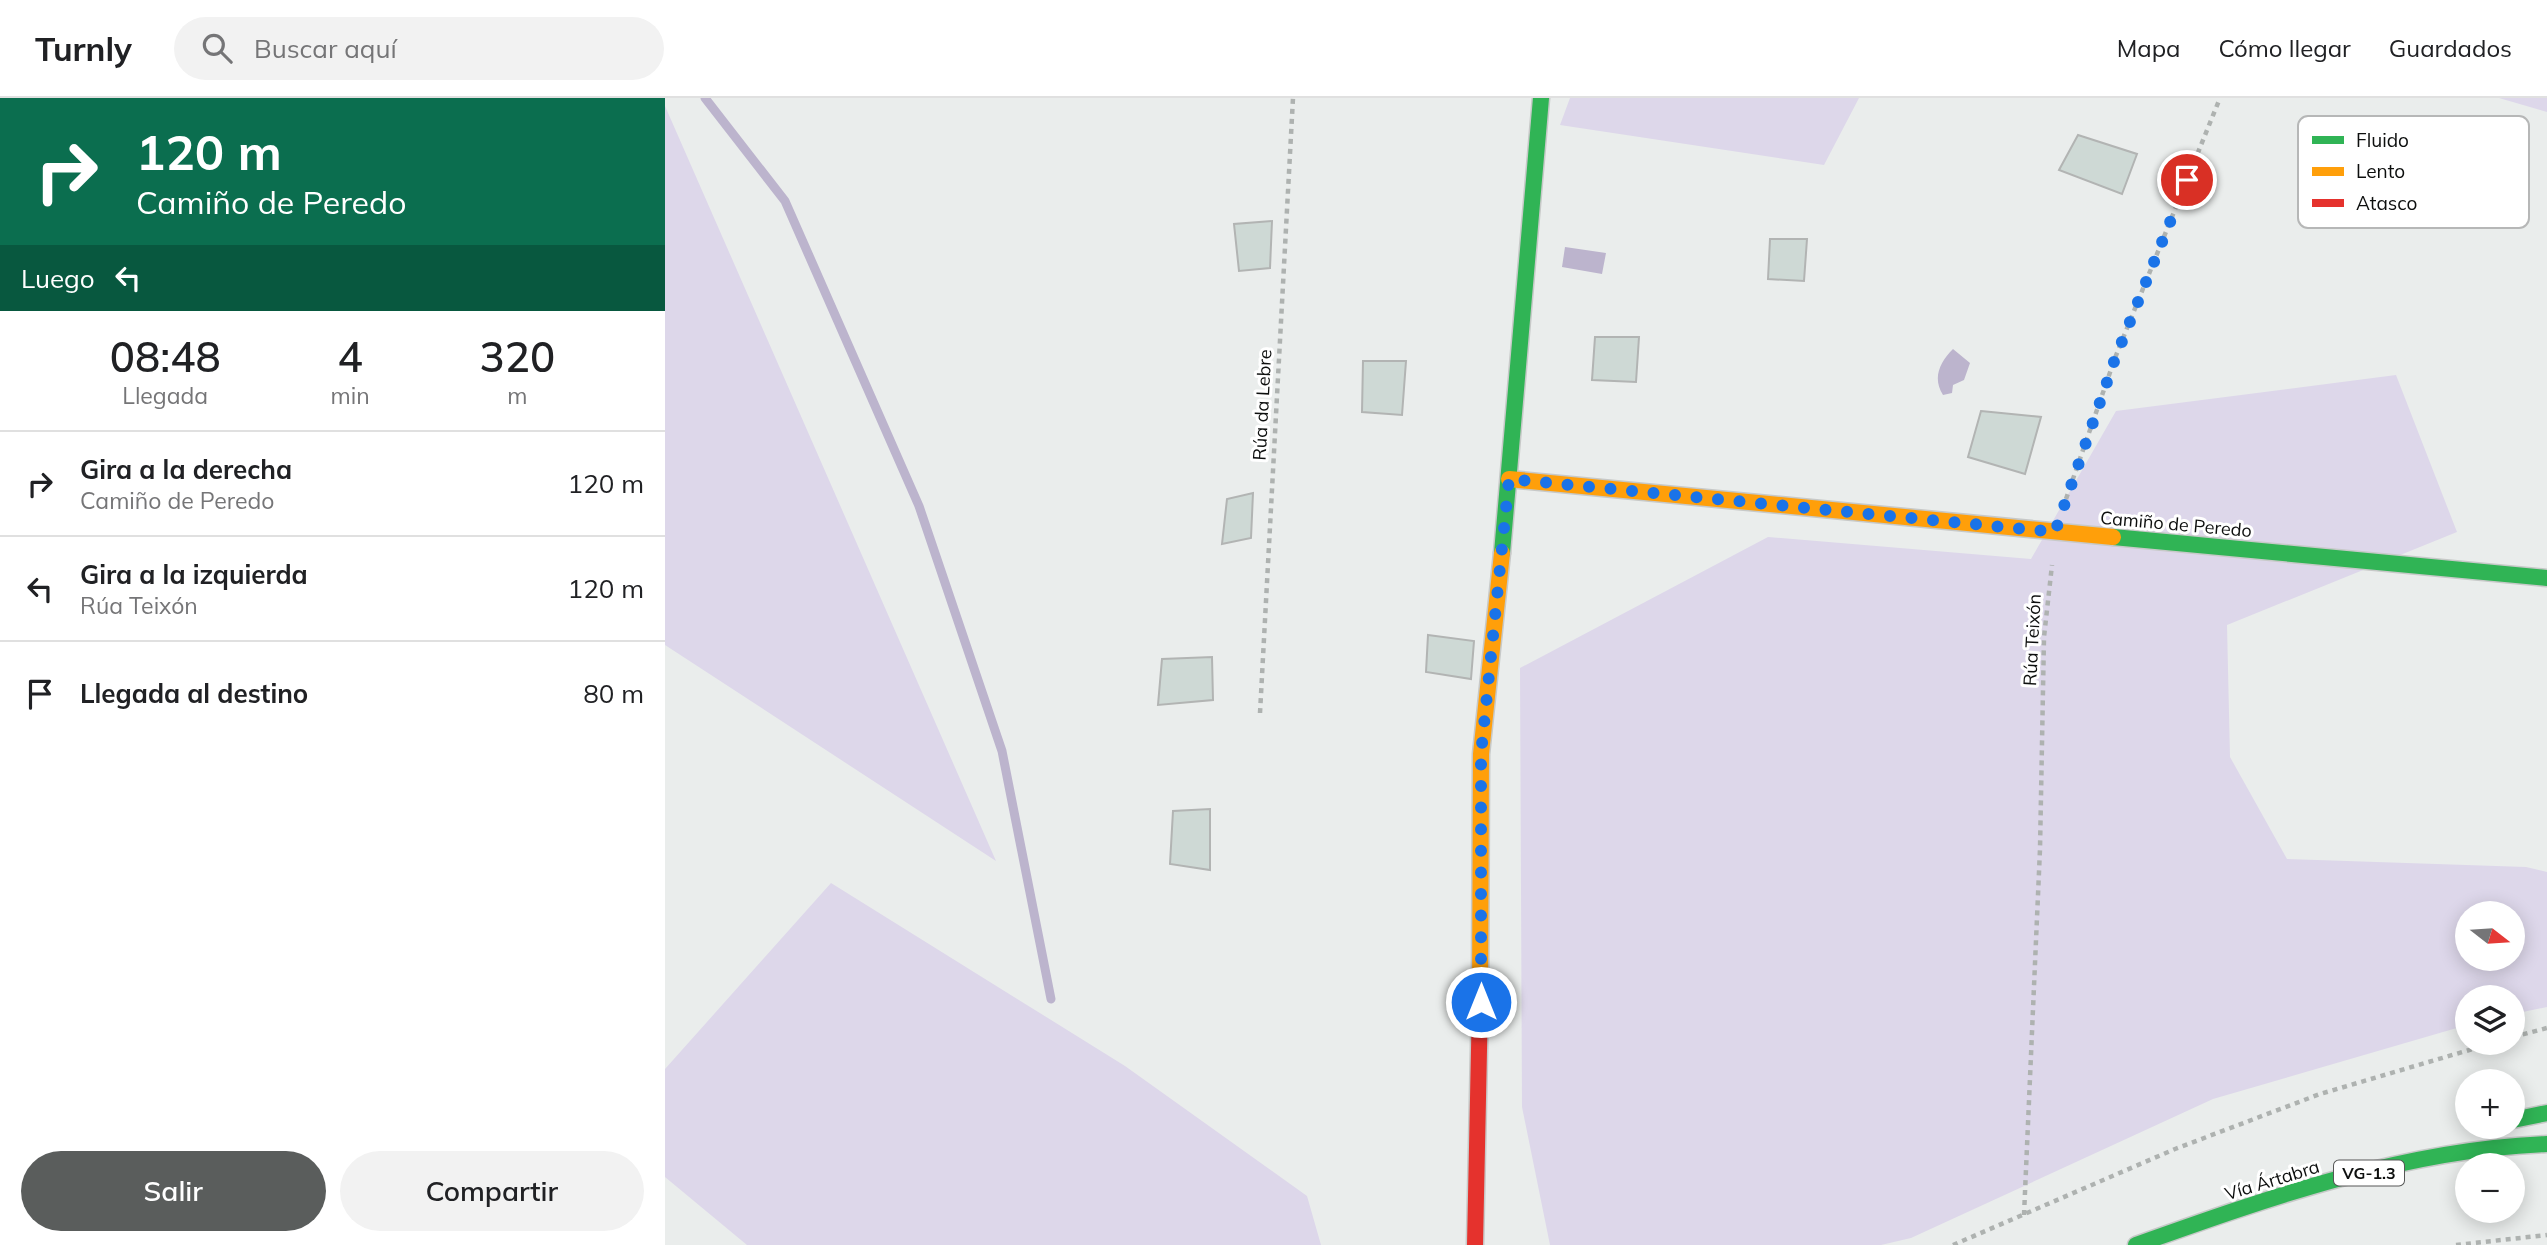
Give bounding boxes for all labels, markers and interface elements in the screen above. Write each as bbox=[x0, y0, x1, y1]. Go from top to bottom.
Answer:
search box bbox=[174, 17, 664, 80]
text: Turnly bbox=[35, 28, 132, 69]
icon: search bbox=[198, 29, 236, 67]
text: Buscar aquí bbox=[254, 32, 397, 65]
text: Mapa bbox=[2117, 33, 2180, 63]
text: Cómo llegar bbox=[2218, 33, 2351, 63]
text: Guardados bbox=[2389, 33, 2512, 63]
legend bbox=[2298, 116, 2529, 228]
text: 120 m bbox=[136, 121, 282, 182]
icon: right bbox=[21, 126, 112, 217]
text: Fluido bbox=[2356, 128, 2409, 152]
pin bbox=[2157, 150, 2217, 210]
text: Lento bbox=[2356, 159, 2405, 183]
icon: arrive bbox=[2168, 161, 2206, 199]
text: Camiño de Peredo bbox=[136, 182, 406, 222]
text: Atasco bbox=[2356, 191, 2417, 215]
icon: left bbox=[109, 259, 147, 297]
text: Luego bbox=[21, 262, 95, 295]
text: 08:48 bbox=[110, 330, 221, 383]
text: 4 bbox=[337, 330, 363, 383]
text: 320 bbox=[480, 330, 555, 383]
street label: Rúa da Lebre bbox=[1248, 349, 1276, 461]
text: Llegada bbox=[122, 381, 208, 410]
text: min bbox=[330, 381, 370, 410]
text: m bbox=[507, 381, 527, 410]
text: Gira a la derecha bbox=[80, 453, 292, 486]
icon: right bbox=[21, 465, 59, 503]
text: 120 m bbox=[568, 467, 644, 500]
text: Camiño de Peredo bbox=[80, 486, 274, 515]
street label: Camiño de Peredo bbox=[2099, 506, 2253, 542]
text: Gira a la izquierda bbox=[80, 558, 308, 591]
icon: left bbox=[21, 570, 59, 608]
text: 120 m bbox=[568, 572, 644, 605]
text: Rúa Teixón bbox=[80, 591, 198, 620]
street label: Rúa Teixón bbox=[2018, 593, 2046, 687]
icon: arrive bbox=[21, 675, 59, 713]
text: Llegada al destino bbox=[80, 677, 308, 710]
text: 80 m bbox=[583, 677, 644, 710]
north arrow bbox=[2455, 901, 2525, 971]
map controls bbox=[2455, 901, 2525, 1223]
position arrow bbox=[1444, 965, 1518, 1039]
button: layers bbox=[2455, 985, 2525, 1055]
button: + bbox=[2455, 1069, 2525, 1139]
button: Salir bbox=[21, 1151, 326, 1231]
button: Compartir bbox=[340, 1151, 644, 1231]
button: − bbox=[2455, 1153, 2525, 1223]
street label: Vía Ártabra bbox=[2222, 1155, 2322, 1205]
road number: VG-1.3 bbox=[2334, 1161, 2404, 1186]

